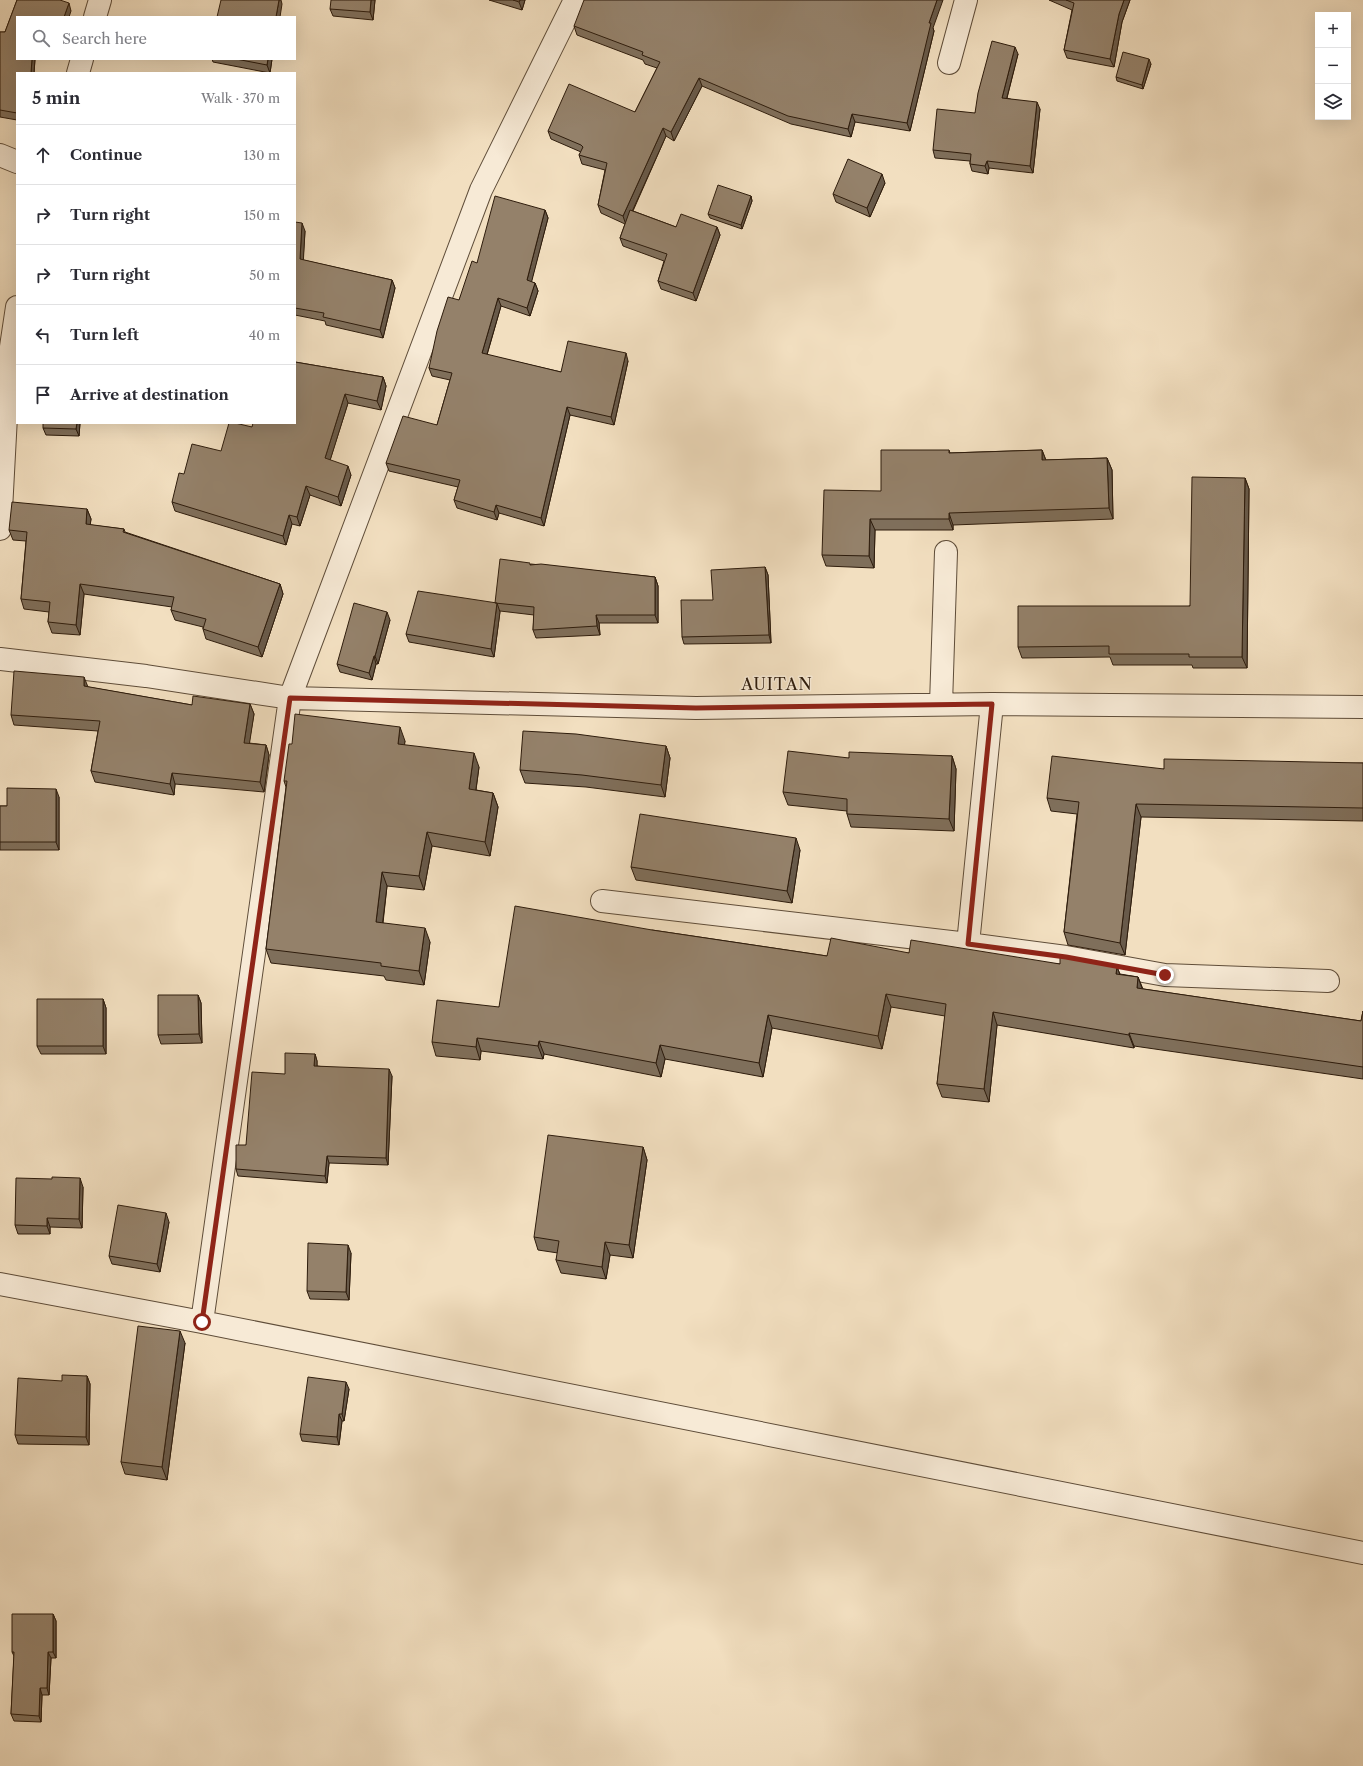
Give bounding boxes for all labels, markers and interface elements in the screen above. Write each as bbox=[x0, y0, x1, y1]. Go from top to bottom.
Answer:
map controls bbox=[1315, 12, 1351, 120]
button: + bbox=[1315, 12, 1351, 48]
search box bbox=[16, 16, 296, 60]
icon: search bbox=[30, 27, 52, 49]
text: Search here bbox=[62, 29, 147, 48]
button: − bbox=[1315, 48, 1351, 84]
button: layers bbox=[1315, 84, 1351, 120]
text: 5 min bbox=[32, 88, 80, 108]
text: Walk · 370 m bbox=[201, 90, 280, 106]
icon: ahead bbox=[32, 144, 54, 166]
text: Continue bbox=[70, 145, 142, 164]
text: 130 m bbox=[244, 147, 280, 163]
icon: right bbox=[32, 204, 54, 226]
text: Turn right bbox=[70, 205, 150, 224]
text: 150 m bbox=[244, 207, 280, 223]
icon: right bbox=[32, 264, 54, 286]
text: Turn right bbox=[70, 265, 150, 284]
text: 50 m bbox=[249, 267, 280, 283]
icon: left bbox=[32, 324, 54, 346]
text: Turn left bbox=[70, 325, 139, 344]
text: 40 m bbox=[249, 327, 280, 343]
icon: arrive bbox=[32, 384, 54, 406]
text: Arrive at destination bbox=[70, 385, 229, 404]
district label: AUITAN bbox=[740, 674, 813, 694]
route end bbox=[1156, 966, 1174, 984]
route start bbox=[193, 1313, 211, 1331]

